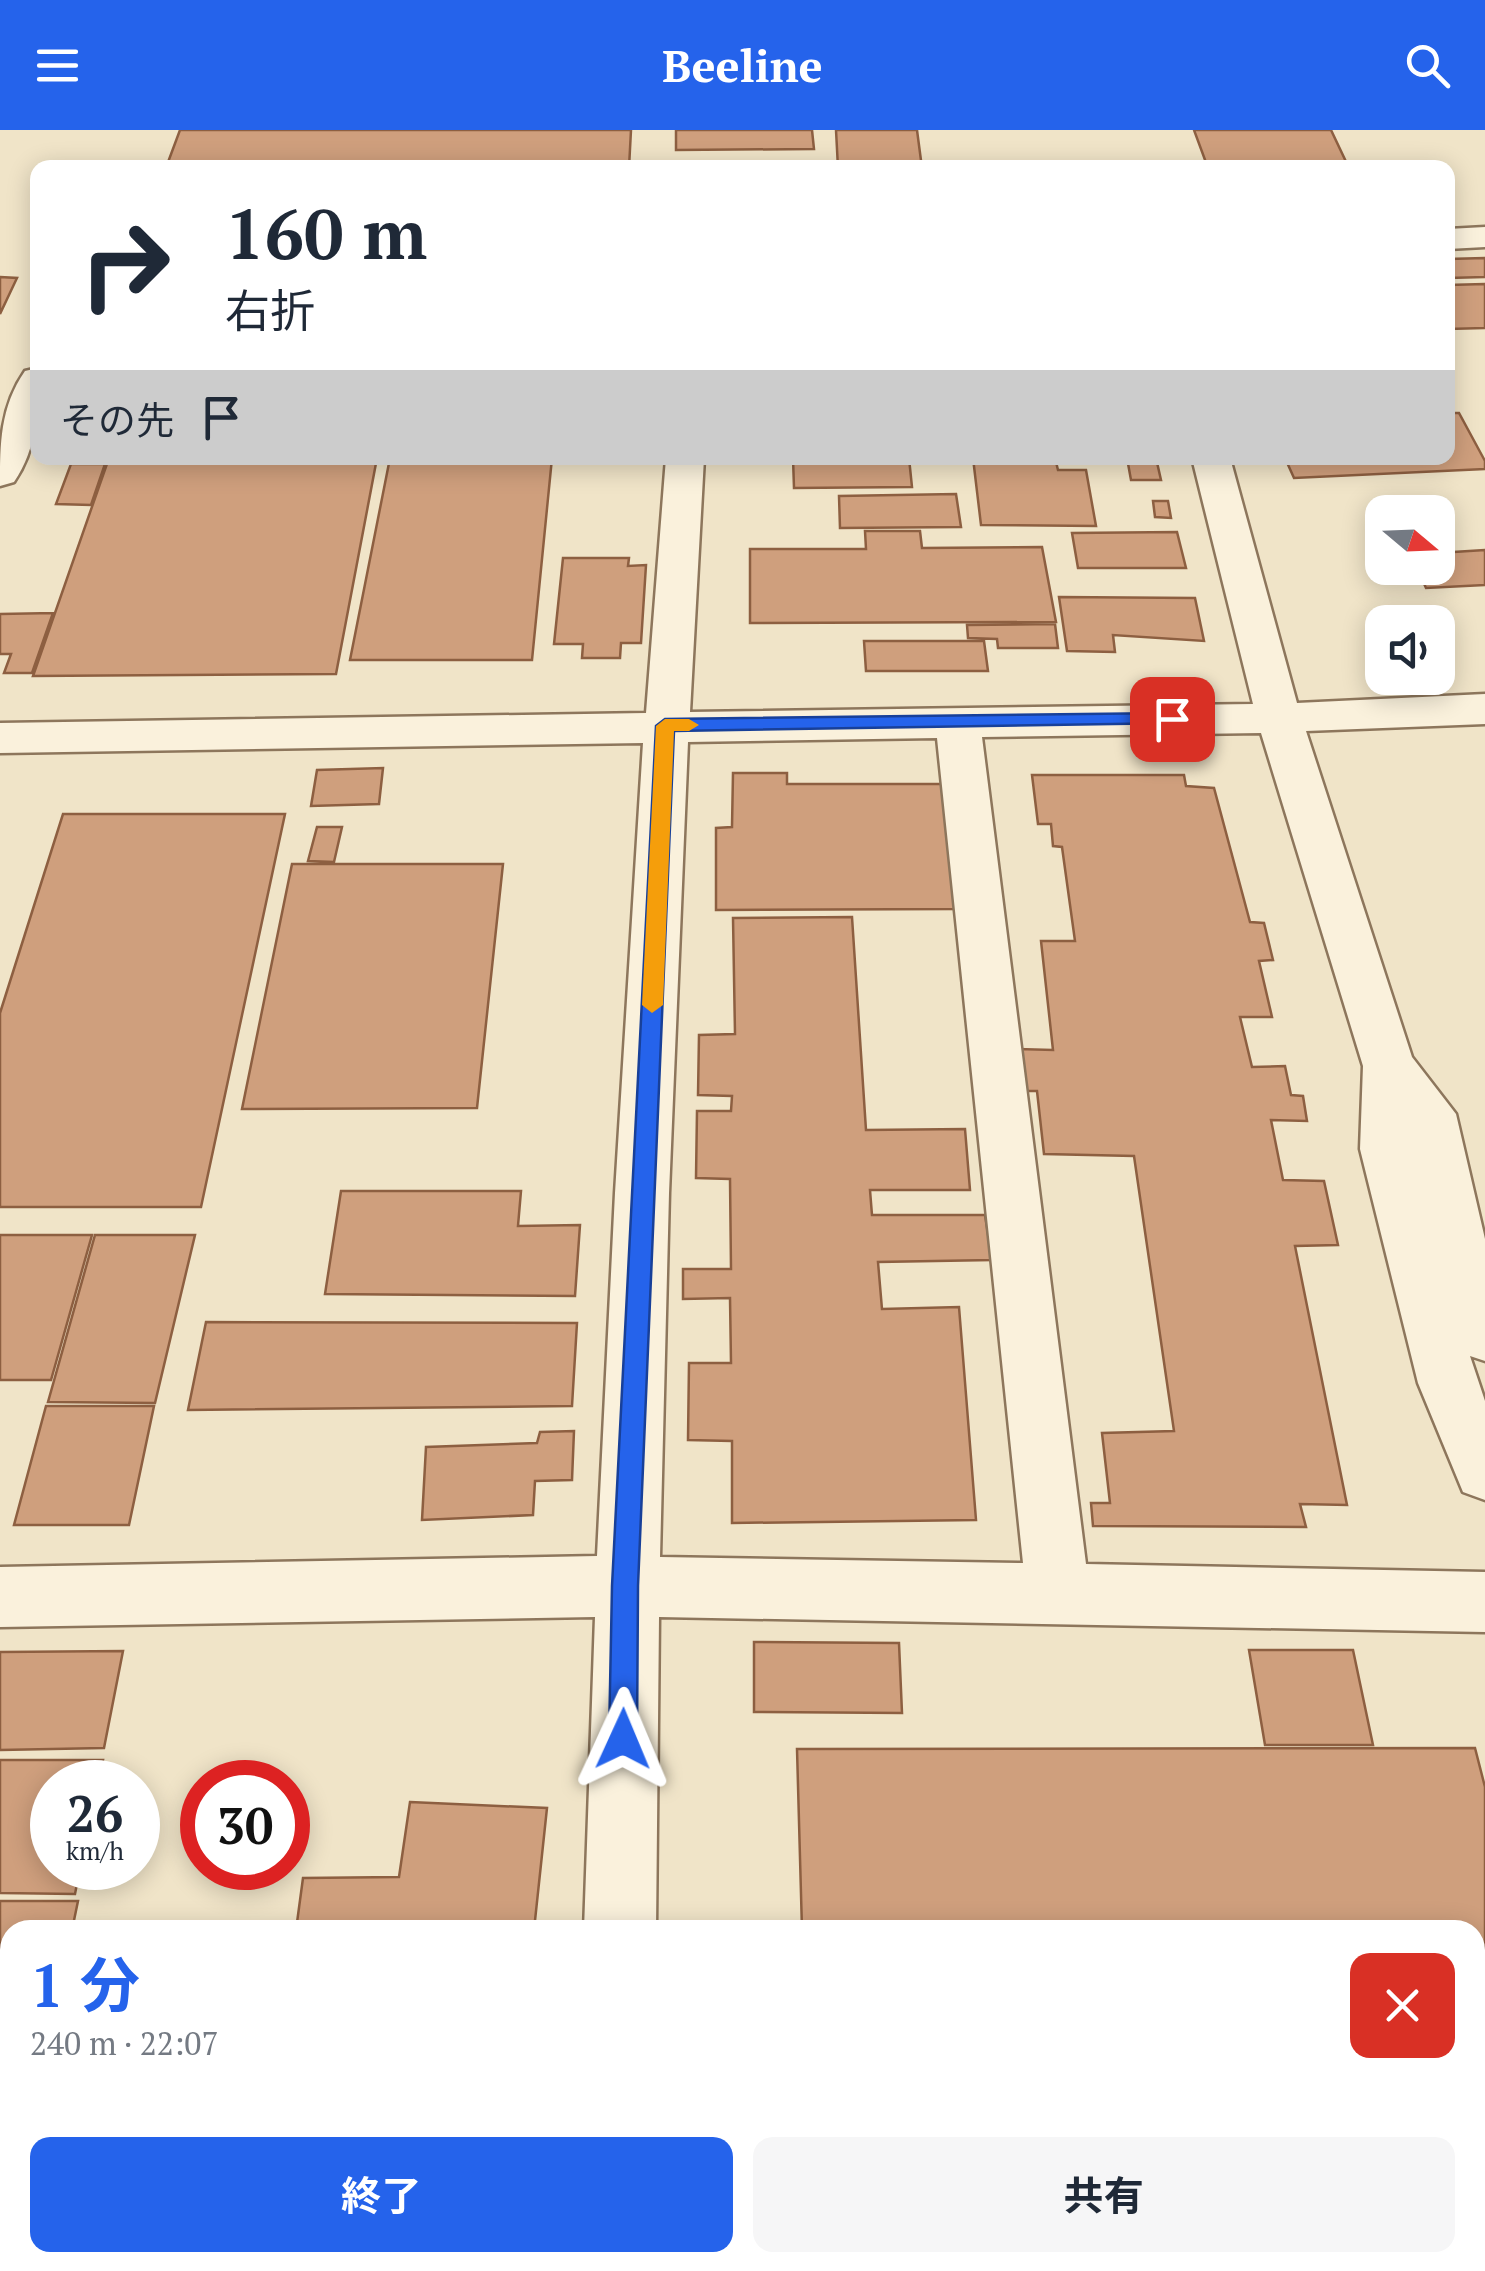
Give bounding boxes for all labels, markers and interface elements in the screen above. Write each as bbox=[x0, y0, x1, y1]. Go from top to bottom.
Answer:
text: Beeline bbox=[662, 35, 823, 95]
icon: menu bbox=[30, 38, 85, 93]
icon: search bbox=[1400, 38, 1455, 93]
text: 160 m bbox=[225, 186, 427, 279]
icon: right bbox=[60, 200, 190, 330]
text: 右折 bbox=[225, 280, 315, 340]
icon: arrive bbox=[194, 390, 249, 445]
text: その先 bbox=[60, 395, 174, 445]
north arrow bbox=[1365, 495, 1455, 585]
map controls bbox=[1365, 495, 1455, 695]
button: sound bbox=[1365, 605, 1455, 695]
pin bbox=[1130, 677, 1215, 762]
icon: arrive bbox=[1145, 692, 1200, 747]
position arrow bbox=[571, 1687, 675, 1791]
speed limit sign: 30 bbox=[180, 1760, 310, 1890]
text: 26 bbox=[67, 1780, 123, 1846]
text: km/h bbox=[66, 1834, 124, 1867]
text: 1 分 bbox=[30, 1945, 140, 2024]
button: close bbox=[1350, 1953, 1455, 2058]
text: 240 m · 22:07 bbox=[30, 2022, 218, 2064]
button: 終了 bbox=[30, 2137, 733, 2252]
button: 共有 bbox=[753, 2137, 1455, 2252]

